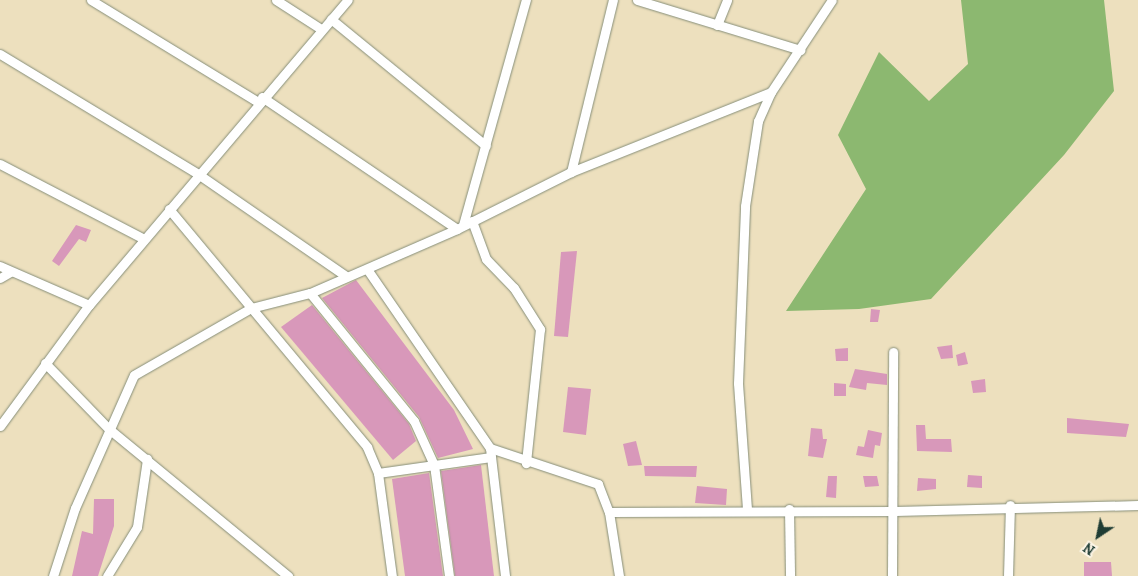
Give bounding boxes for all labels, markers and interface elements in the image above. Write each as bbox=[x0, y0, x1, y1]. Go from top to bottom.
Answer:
north arrow bbox=[1073, 511, 1123, 561]
text: N bbox=[1080, 538, 1099, 560]

